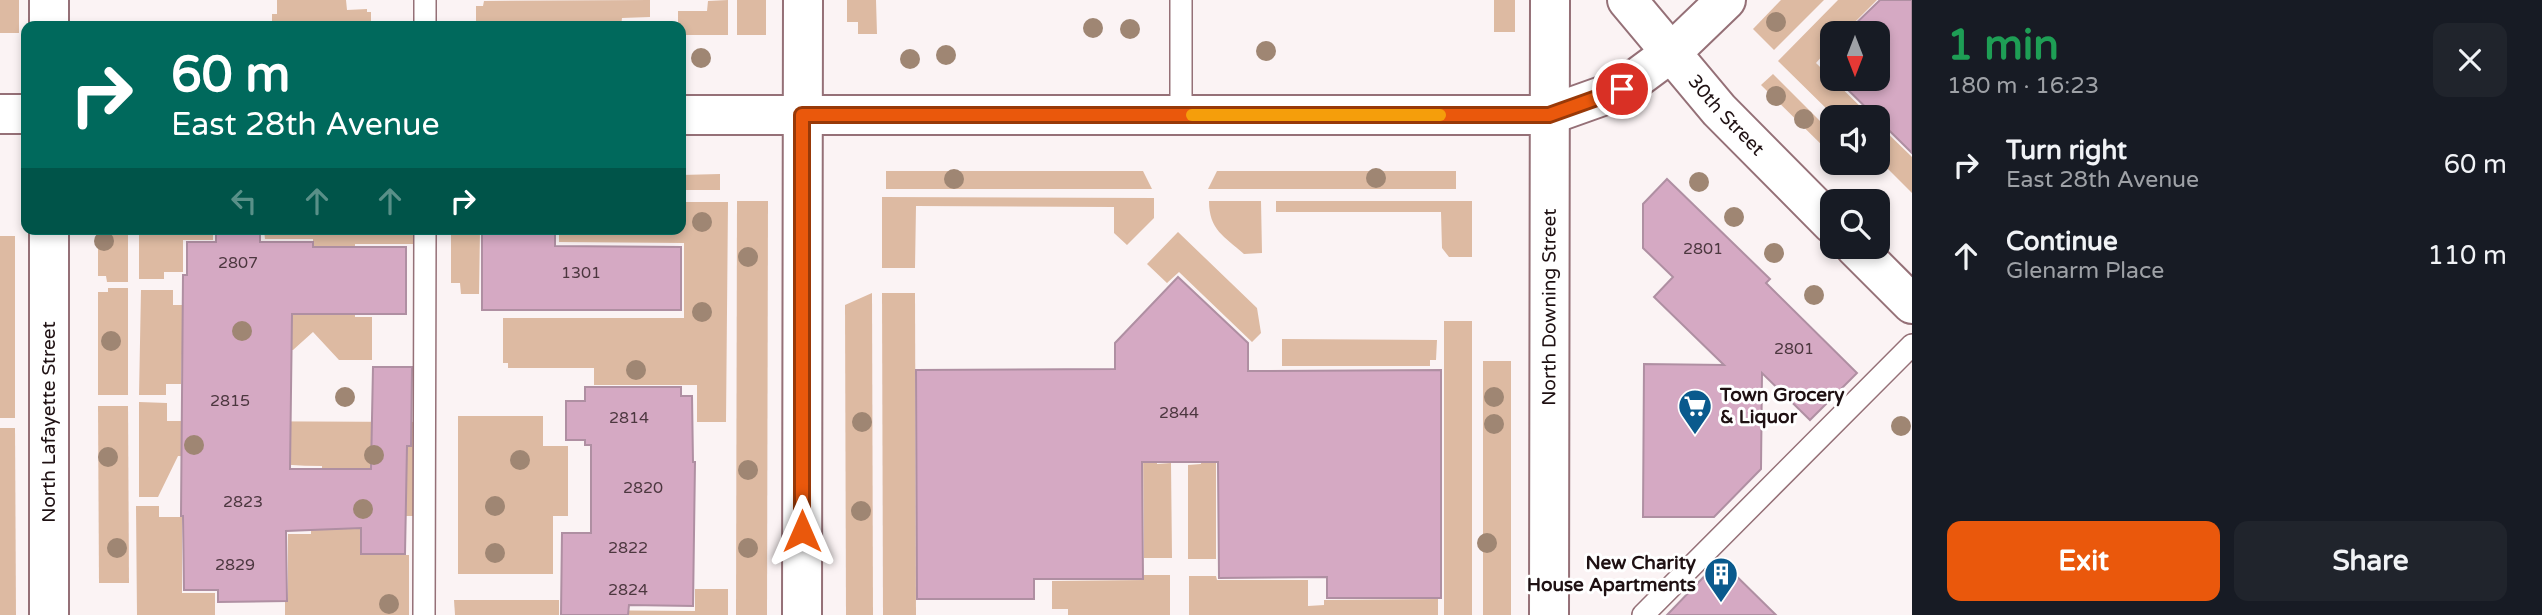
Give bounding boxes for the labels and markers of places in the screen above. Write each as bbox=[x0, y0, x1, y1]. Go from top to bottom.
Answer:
pin bbox=[1592, 59, 1652, 119]
place label: Town Grocery & Liquor bbox=[1719, 384, 1845, 429]
supermarket icon: Town Grocery & Liquor bbox=[1676, 387, 1714, 436]
place label: New Charity House Apartments bbox=[1527, 552, 1697, 597]
building icon: New Charity House Apartments bbox=[1702, 555, 1740, 604]

